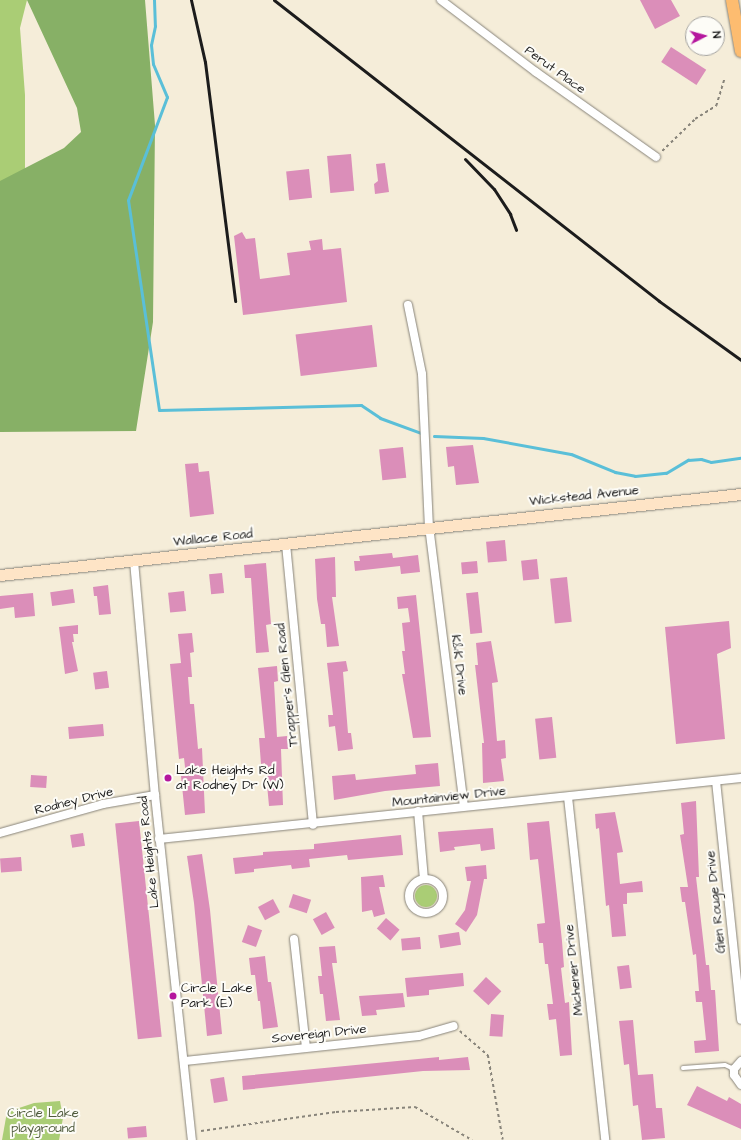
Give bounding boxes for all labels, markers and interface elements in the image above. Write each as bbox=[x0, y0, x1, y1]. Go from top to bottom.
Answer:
north arrow bbox=[685, 16, 725, 56]
text: N bbox=[709, 31, 724, 39]
street label: Perut Place bbox=[521, 43, 589, 97]
street label: Wickstead Avenue bbox=[529, 482, 639, 510]
street label: Wallace Road bbox=[172, 526, 254, 550]
street label: Trapper's Glen Road bbox=[273, 623, 301, 747]
street label: K&K Drive bbox=[448, 634, 470, 696]
place label: Lake Heights Rd at Rodney Dr (W) bbox=[176, 763, 284, 794]
marker: Lake Heights Rd at Rodney Dr (W) bbox=[163, 773, 173, 783]
street label: Mountainview Drive bbox=[391, 783, 507, 811]
street label: Rodney Drive bbox=[33, 784, 115, 818]
street label: Lake Heights Road bbox=[135, 795, 163, 909]
street label: Glen Rouge Drive bbox=[703, 850, 729, 954]
street label: Michener Drive bbox=[561, 924, 587, 1016]
place label: Circle Lake Park (E) bbox=[181, 981, 252, 1012]
marker: Circle Lake Park (E) bbox=[168, 991, 178, 1001]
street label: Sovereign Drive bbox=[271, 1021, 367, 1047]
park label: Circle Lake playground bbox=[7, 1106, 79, 1137]

